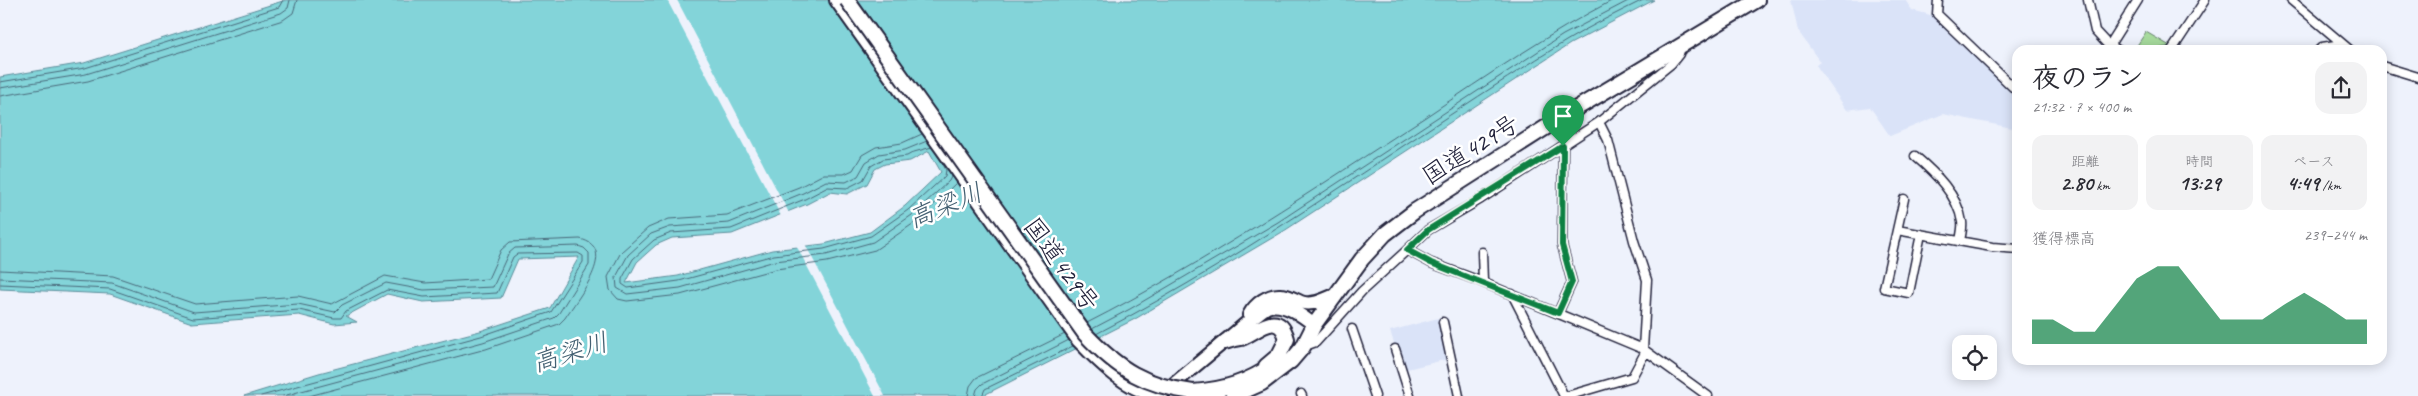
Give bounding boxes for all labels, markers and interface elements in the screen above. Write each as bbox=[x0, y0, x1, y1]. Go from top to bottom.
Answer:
text: 夜のラン bbox=[2032, 60, 2144, 95]
button: share bbox=[2315, 62, 2367, 114]
pin bbox=[1542, 95, 1584, 146]
text: 21:32 · 7 × 400 m bbox=[2032, 97, 2131, 117]
icon: arrive bbox=[1549, 102, 1577, 130]
street label: 国道429号 bbox=[1416, 107, 1525, 192]
text: 距離 bbox=[2071, 153, 2099, 170]
text: 時間 bbox=[2185, 153, 2213, 170]
text: ペース bbox=[2293, 153, 2334, 170]
text: 2.80 bbox=[2060, 170, 2093, 196]
text: 13:29 bbox=[2179, 170, 2220, 196]
text: 4:49 bbox=[2287, 170, 2319, 196]
water label: 高梁川 bbox=[903, 176, 988, 235]
text: km bbox=[2093, 177, 2110, 194]
text: /km bbox=[2319, 177, 2341, 194]
street label: 国道429号 bbox=[1016, 211, 1106, 318]
text: 239–244 m bbox=[2304, 225, 2367, 245]
text: 獲得標高 bbox=[2032, 229, 2096, 249]
water label: 高梁川 bbox=[528, 325, 612, 380]
map controls bbox=[1952, 335, 1997, 380]
button: locate bbox=[1952, 335, 1997, 380]

